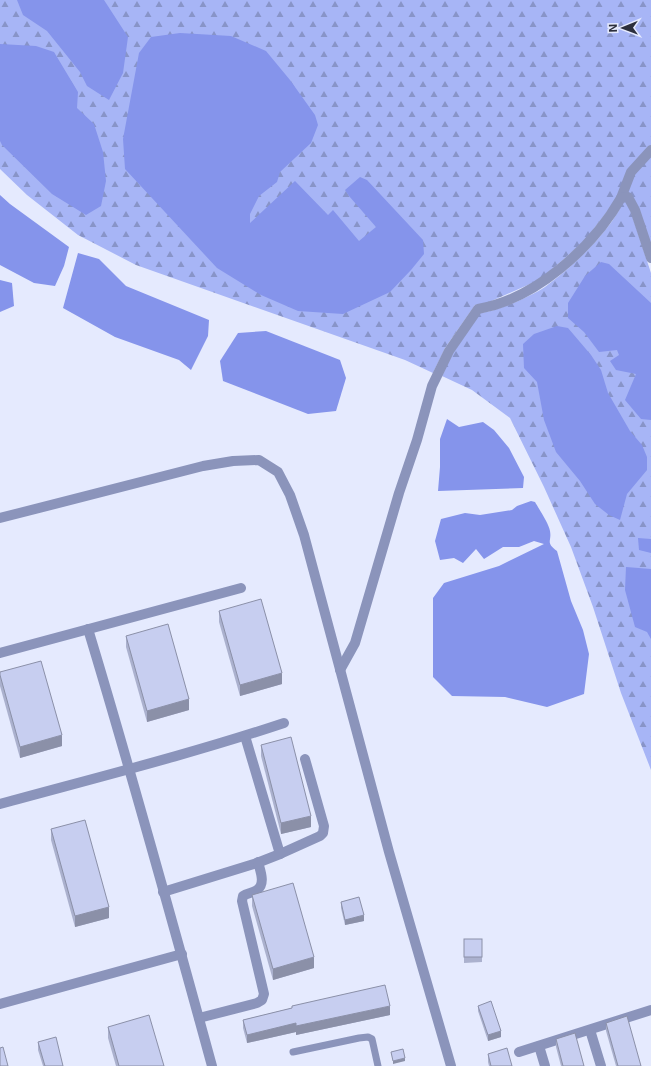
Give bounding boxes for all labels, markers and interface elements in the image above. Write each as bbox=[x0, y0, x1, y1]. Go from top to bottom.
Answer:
north arrow bbox=[603, 8, 643, 48]
text: N bbox=[606, 24, 620, 32]

